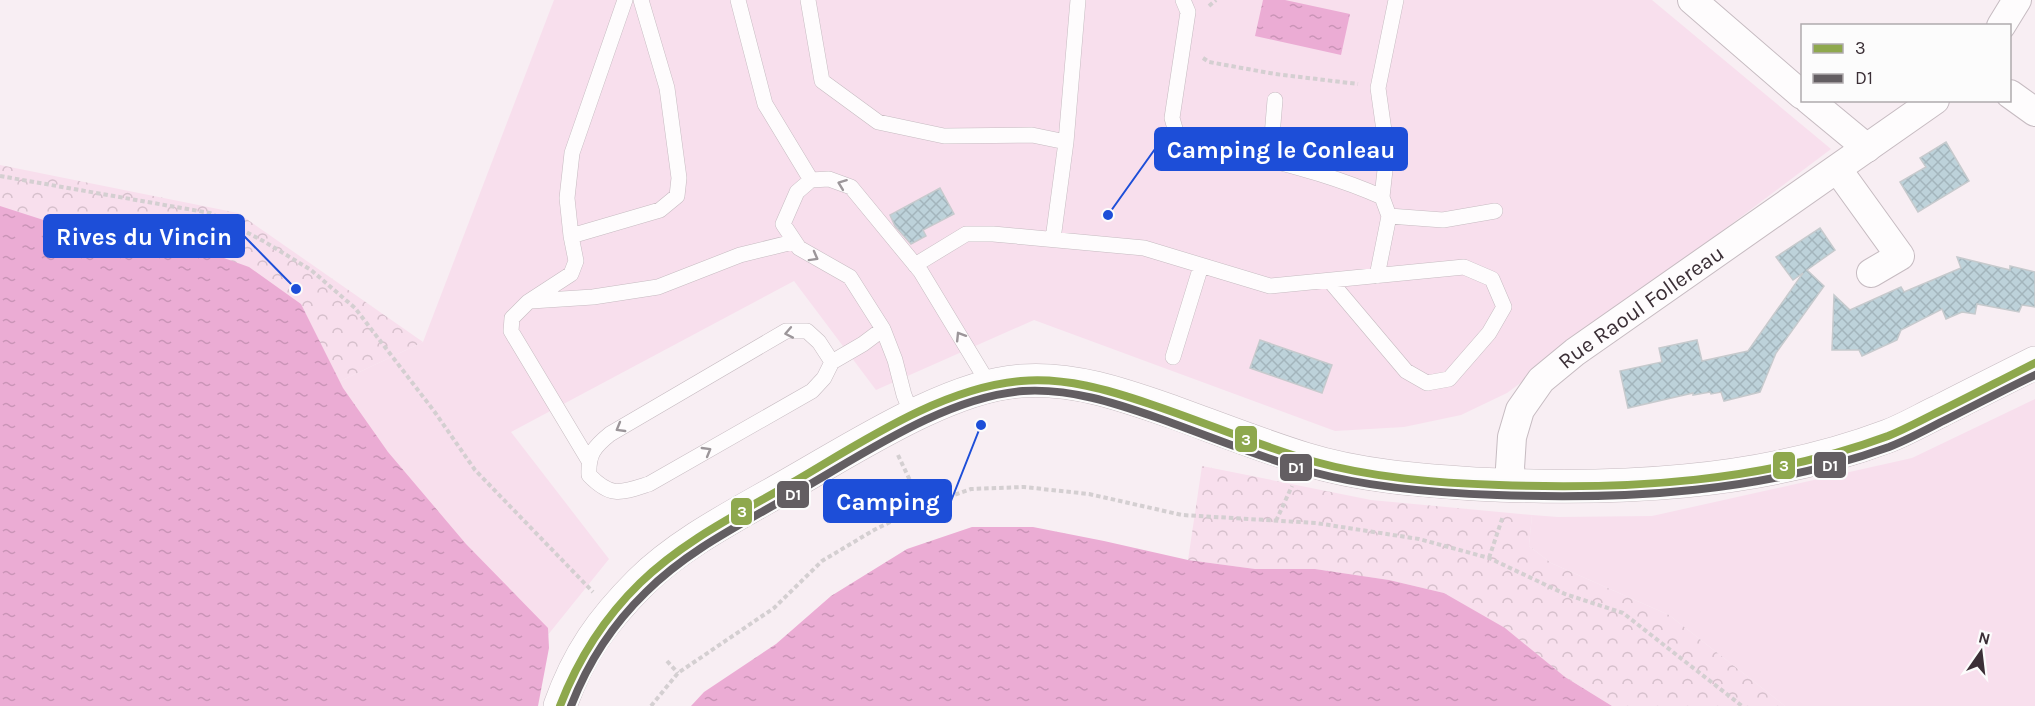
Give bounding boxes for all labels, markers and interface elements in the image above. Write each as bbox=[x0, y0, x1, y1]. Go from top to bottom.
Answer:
legend bbox=[1801, 24, 2011, 102]
text: 3 bbox=[1855, 37, 1866, 59]
text: D1 bbox=[1855, 67, 1873, 89]
callout: Camping le Conleau bbox=[1155, 128, 1407, 170]
text: Camping le Conleau bbox=[1167, 136, 1395, 164]
one-way arrow bbox=[837, 178, 848, 191]
callout: Rives du Vincin bbox=[44, 215, 244, 257]
text: Rives du Vincin bbox=[56, 223, 232, 251]
street label: Rue Raoul Follereau bbox=[1553, 240, 1729, 375]
one-way arrow bbox=[808, 250, 819, 261]
one-way arrow bbox=[784, 326, 794, 339]
one-way arrow bbox=[956, 332, 968, 342]
one-way arrow bbox=[616, 421, 626, 432]
line badge: 3 bbox=[1234, 425, 1258, 453]
text: 3 bbox=[1241, 430, 1251, 449]
one-way arrow bbox=[701, 446, 711, 458]
line badge: 3 bbox=[1772, 451, 1796, 480]
line badge: D1 bbox=[1813, 451, 1847, 479]
line badge: D1 bbox=[1279, 453, 1313, 482]
text: 3 bbox=[1779, 456, 1789, 475]
text: D1 bbox=[1822, 456, 1838, 475]
text: D1 bbox=[1288, 458, 1304, 477]
line badge: D1 bbox=[776, 480, 810, 509]
callout: Camping bbox=[824, 480, 951, 522]
text: D1 bbox=[785, 485, 801, 504]
text: Camping bbox=[836, 488, 940, 516]
line badge: 3 bbox=[730, 497, 753, 526]
text: 3 bbox=[737, 502, 747, 521]
north arrow bbox=[1951, 622, 2011, 682]
text: N bbox=[1977, 627, 1992, 649]

